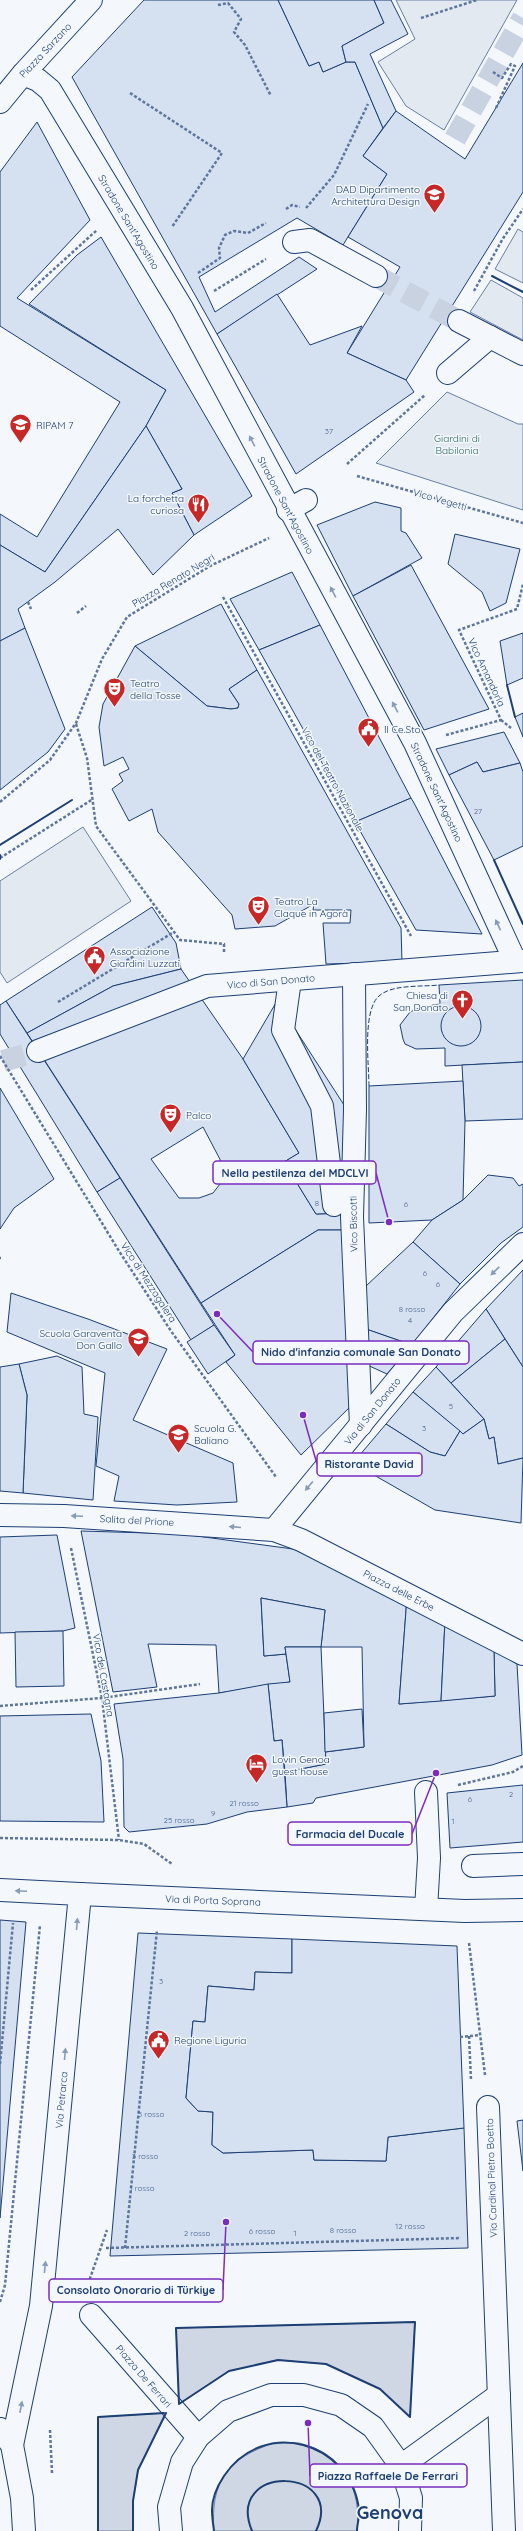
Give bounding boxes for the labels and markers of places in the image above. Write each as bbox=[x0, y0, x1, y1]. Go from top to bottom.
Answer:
school or university icon: DAD Dipartimento Architettura Design bbox=[422, 182, 448, 215]
place label: DAD Dipartimento Architettura Design bbox=[331, 183, 420, 208]
school or university icon: RIPAM 7 bbox=[8, 412, 34, 445]
place label: RIPAM 7 bbox=[36, 419, 73, 432]
restaurant icon: La forchetta curiosa bbox=[186, 491, 212, 524]
place label: La forchetta curiosa bbox=[128, 492, 184, 517]
theatre icon: Teatro della Tosse bbox=[102, 676, 128, 709]
place label: Teatro della Tosse bbox=[130, 677, 181, 702]
public building icon: Il Ce.Sto bbox=[355, 716, 381, 749]
place label: Il Ce.Sto bbox=[384, 723, 421, 736]
theatre icon: Teatro La Claque in Agorà bbox=[246, 894, 272, 927]
place label: Teatro La Claque in Agorà bbox=[274, 895, 348, 920]
public building icon: Associazione Giardini Luzzati bbox=[82, 944, 108, 977]
place label: Associazione Giardini Luzzati bbox=[110, 945, 180, 970]
church icon: Chiesa di San Donato bbox=[450, 988, 476, 1021]
place label: Chiesa di San Donato bbox=[393, 989, 448, 1014]
theatre icon: Palco bbox=[158, 1102, 184, 1135]
place label: Palco bbox=[186, 1109, 211, 1122]
callout: Nella pestilenza del MDCLVI bbox=[213, 1161, 376, 1184]
school or university icon: Scuola Garaventa Don Gallo bbox=[125, 1326, 151, 1359]
place label: Scuola Garaventa Don Gallo bbox=[39, 1327, 122, 1352]
callout: Nido d'infanzia comunale San Donato bbox=[253, 1341, 469, 1364]
school or university icon: Scuola G. Baliano bbox=[165, 1421, 191, 1454]
place label: Scuola G. Baliano bbox=[194, 1422, 237, 1447]
callout: Ristorante David bbox=[317, 1453, 422, 1476]
hotel icon: Lovin Genoa guest house bbox=[243, 1752, 269, 1785]
place label: Lovin Genoa guest house bbox=[272, 1753, 330, 1778]
callout: Farmacia del Ducale bbox=[288, 1822, 412, 1845]
public building icon: Regione Liguria bbox=[145, 2027, 171, 2060]
place label: Regione Liguria bbox=[174, 2034, 246, 2047]
callout: Consolato Onorario di Türkiye bbox=[49, 2279, 223, 2302]
callout: Piazza Raffaele De Ferrari bbox=[310, 2464, 467, 2487]

